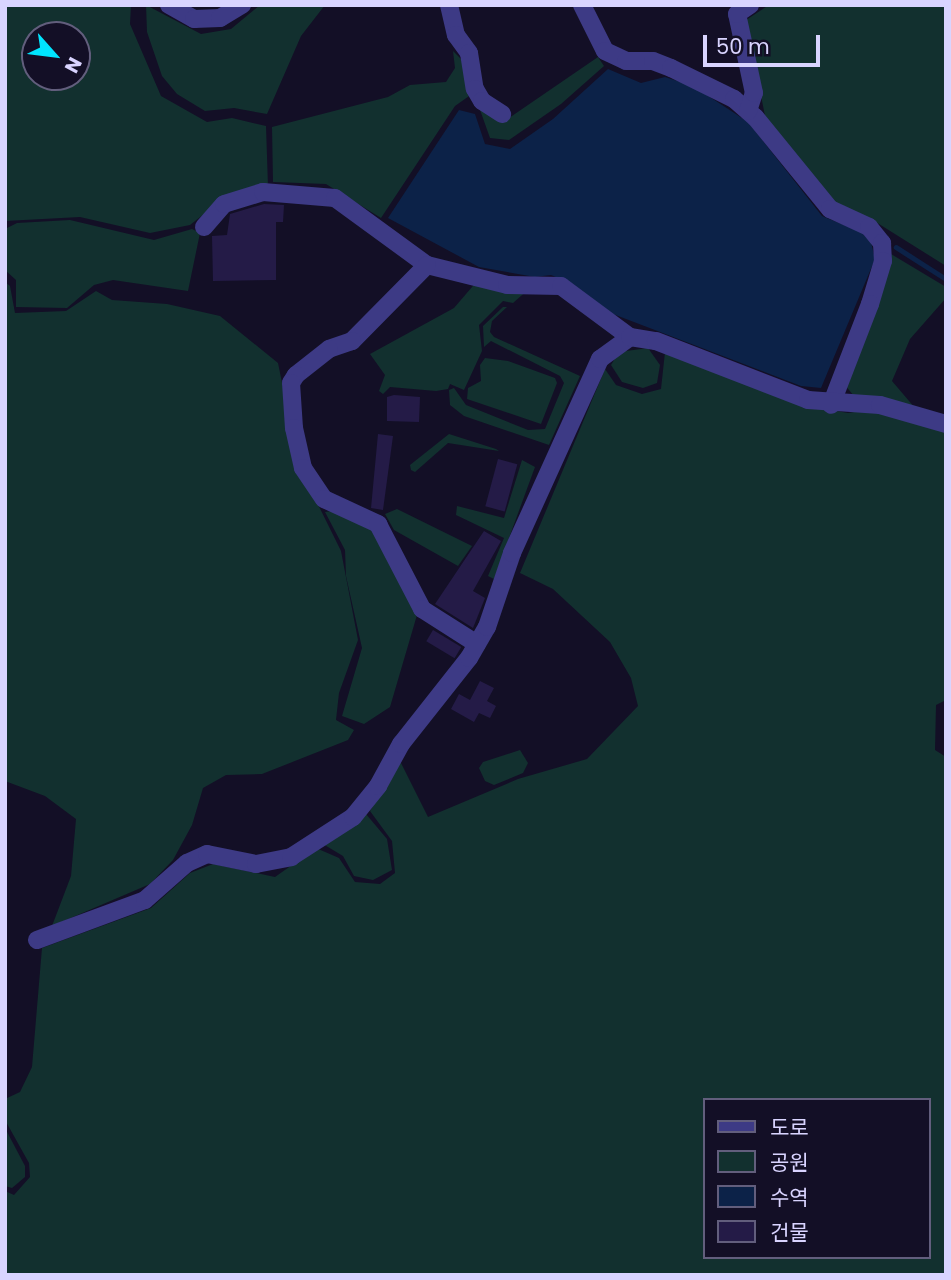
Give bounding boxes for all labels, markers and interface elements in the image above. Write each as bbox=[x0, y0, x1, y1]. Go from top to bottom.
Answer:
north arrow bbox=[21, 21, 91, 91]
scale bar bbox=[706, 21, 823, 65]
text: 50 m bbox=[716, 32, 770, 61]
text: N bbox=[58, 52, 88, 78]
legend bbox=[702, 1098, 930, 1259]
text: 도로 bbox=[770, 1113, 809, 1142]
text: 공원 bbox=[770, 1148, 809, 1177]
text: 수역 bbox=[770, 1183, 809, 1212]
text: 건물 bbox=[770, 1218, 809, 1247]

